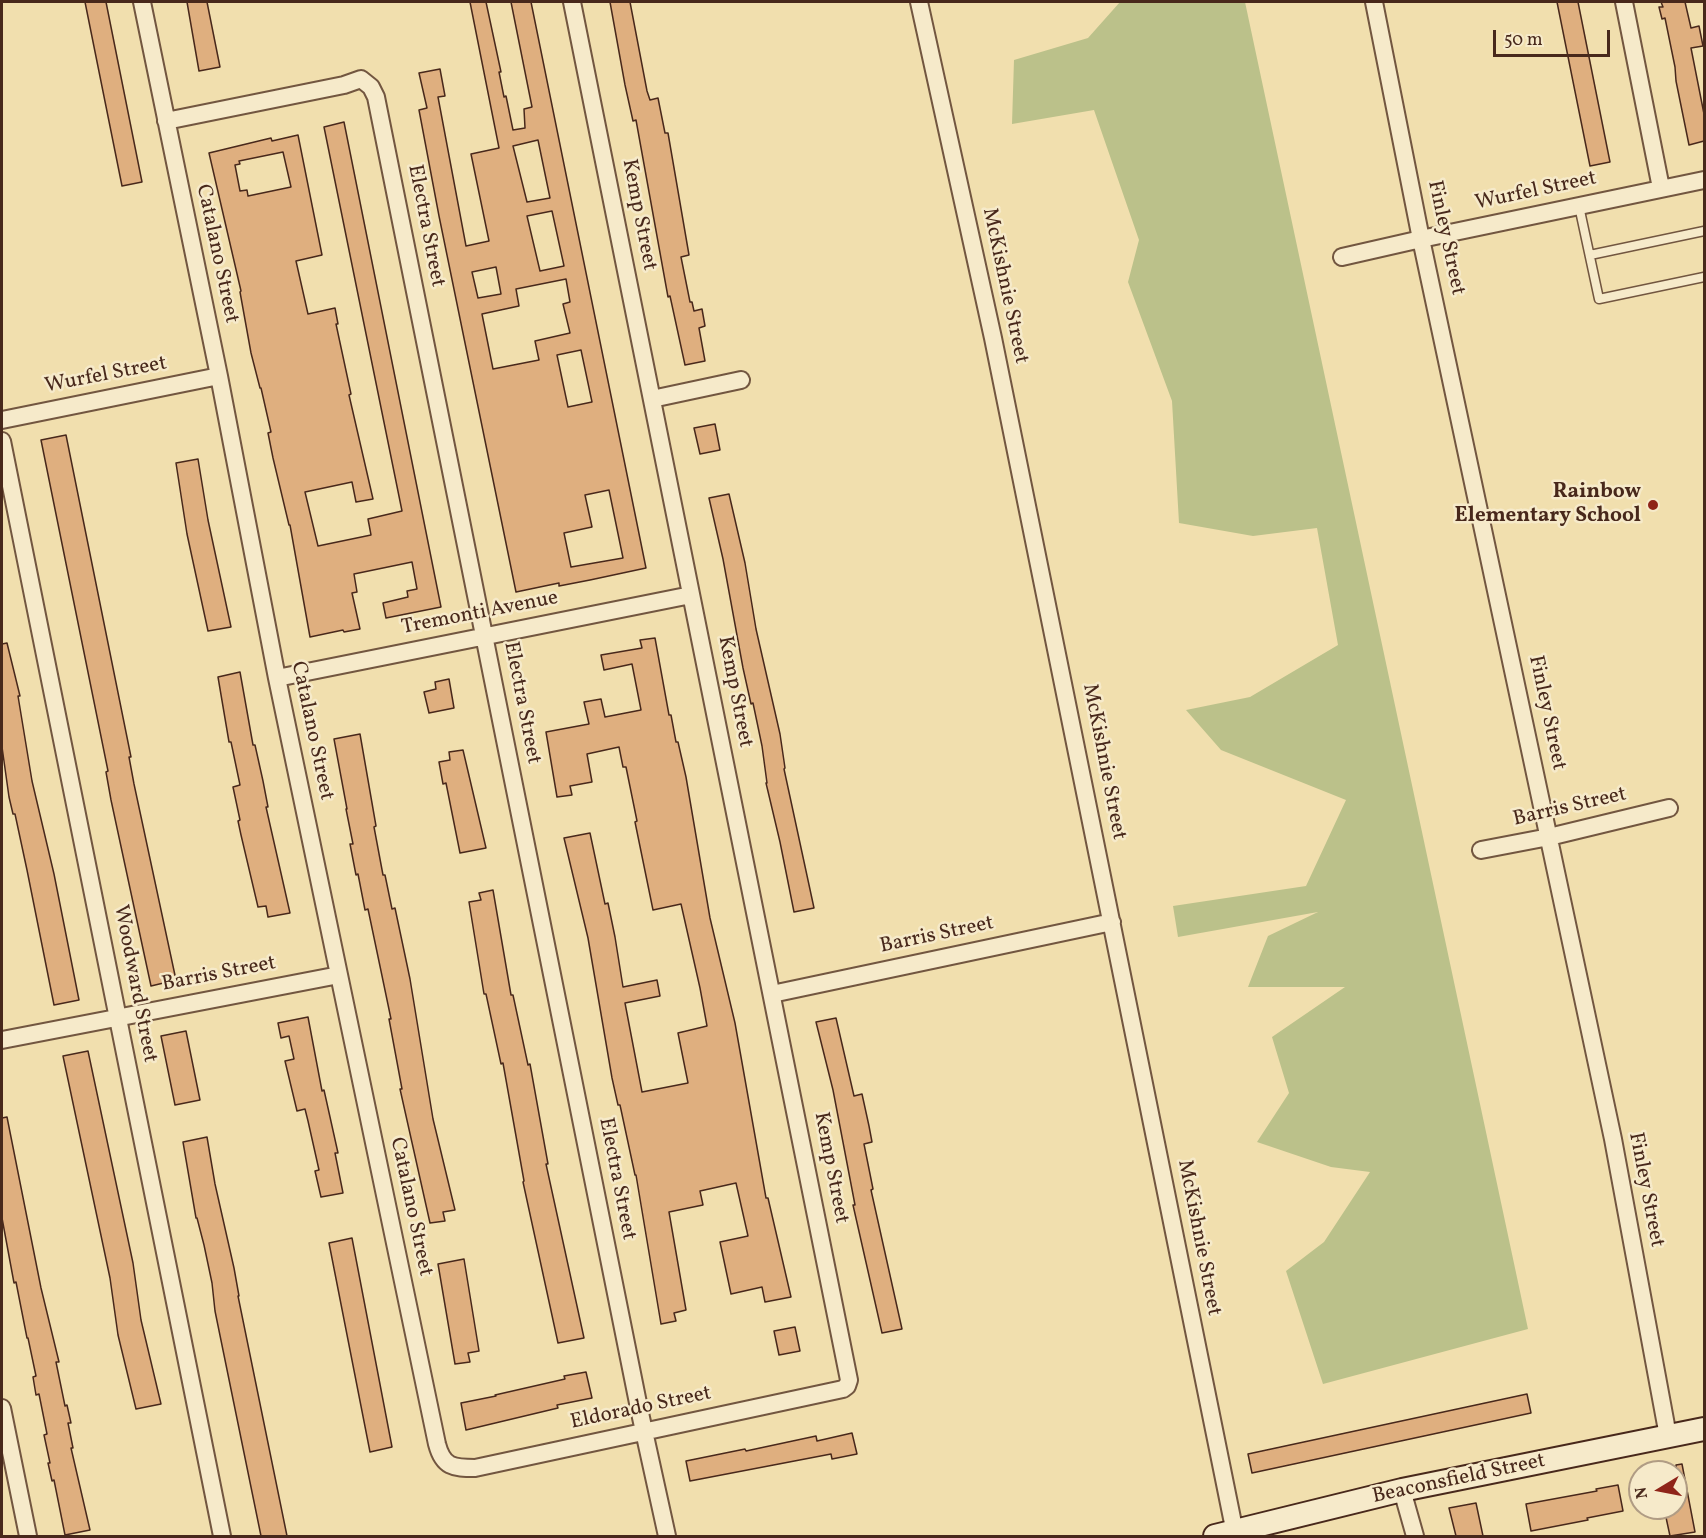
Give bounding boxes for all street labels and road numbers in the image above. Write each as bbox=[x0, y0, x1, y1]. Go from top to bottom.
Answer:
street label: Kemp Street bbox=[615, 157, 661, 273]
street label: Electra Street bbox=[401, 163, 449, 289]
street label: Wurfel Street bbox=[1473, 167, 1599, 217]
street label: Finley Street bbox=[1421, 178, 1469, 298]
street label: Catalano Street bbox=[189, 182, 243, 326]
street label: McKishnie Street bbox=[975, 206, 1033, 366]
street label: Wurfel Street bbox=[43, 352, 169, 400]
street label: Tremonti Avenue bbox=[400, 586, 560, 642]
street label: Kemp Street bbox=[711, 634, 757, 750]
street label: Electra Street bbox=[497, 640, 545, 766]
street label: Finley Street bbox=[1522, 653, 1570, 773]
street label: Catalano Street bbox=[284, 659, 338, 803]
street label: McKishnie Street bbox=[1075, 682, 1131, 842]
street label: Barris Street bbox=[1511, 783, 1629, 833]
street label: Woodward Street bbox=[106, 903, 162, 1065]
street label: Barris Street bbox=[878, 912, 996, 960]
street label: Barris Street bbox=[160, 952, 278, 998]
street label: Kemp Street bbox=[807, 1110, 853, 1226]
street label: Electra Street bbox=[592, 1116, 640, 1242]
street label: Finley Street bbox=[1622, 1130, 1668, 1250]
street label: Catalano Street bbox=[383, 1135, 437, 1279]
street label: McKishnie Street bbox=[1170, 1158, 1226, 1318]
street label: Eldorado Street bbox=[568, 1382, 714, 1436]
street label: Beaconsfield Street bbox=[1370, 1449, 1548, 1511]

